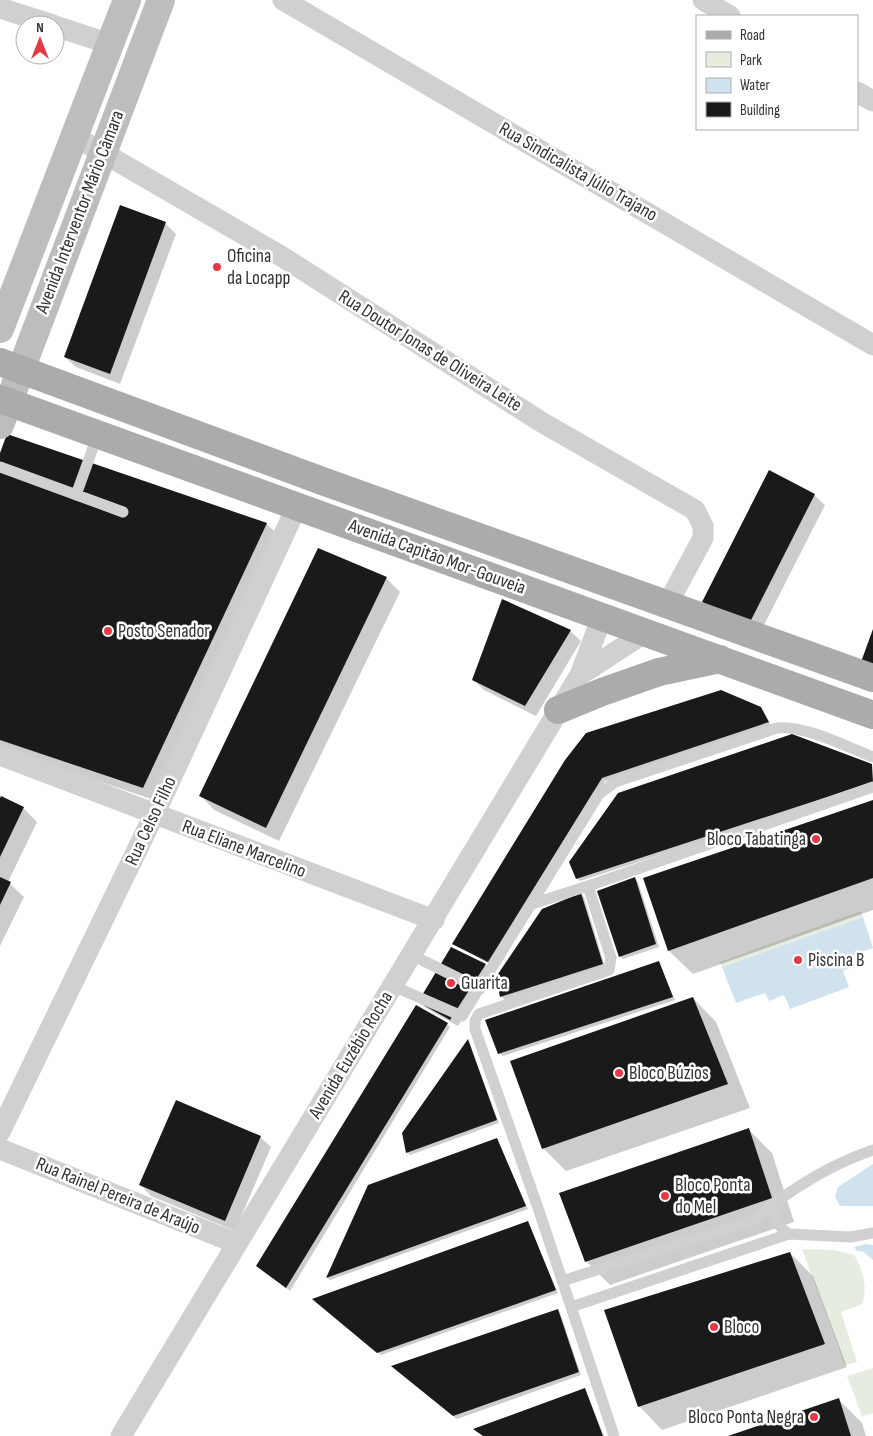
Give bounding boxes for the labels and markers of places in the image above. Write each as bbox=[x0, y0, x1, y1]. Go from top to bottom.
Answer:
place label: Oficina da Locapp bbox=[227, 245, 290, 290]
marker: Oficina da Locapp bbox=[211, 261, 223, 273]
place label: Posto Senador bbox=[118, 620, 210, 643]
marker: Posto Senador bbox=[102, 625, 114, 637]
place label: Bloco Tabatinga bbox=[707, 828, 806, 851]
marker: Bloco Tabatinga bbox=[810, 833, 822, 845]
place label: Piscina B bbox=[808, 949, 864, 972]
marker: Piscina B bbox=[792, 954, 804, 966]
place label: Guarita bbox=[461, 972, 508, 995]
marker: Guarita bbox=[445, 977, 457, 989]
place label: Bloco Búzios bbox=[629, 1062, 709, 1085]
marker: Bloco Búzios bbox=[613, 1067, 625, 1079]
place label: Bloco Ponta do Mel bbox=[675, 1174, 751, 1219]
marker: Bloco Ponta do Mel bbox=[659, 1190, 671, 1202]
place label: Bloco bbox=[724, 1316, 759, 1339]
marker: Bloco bbox=[708, 1321, 720, 1333]
place label: Bloco Ponta Negra bbox=[688, 1406, 804, 1429]
marker: Bloco Ponta Negra bbox=[808, 1411, 820, 1423]

